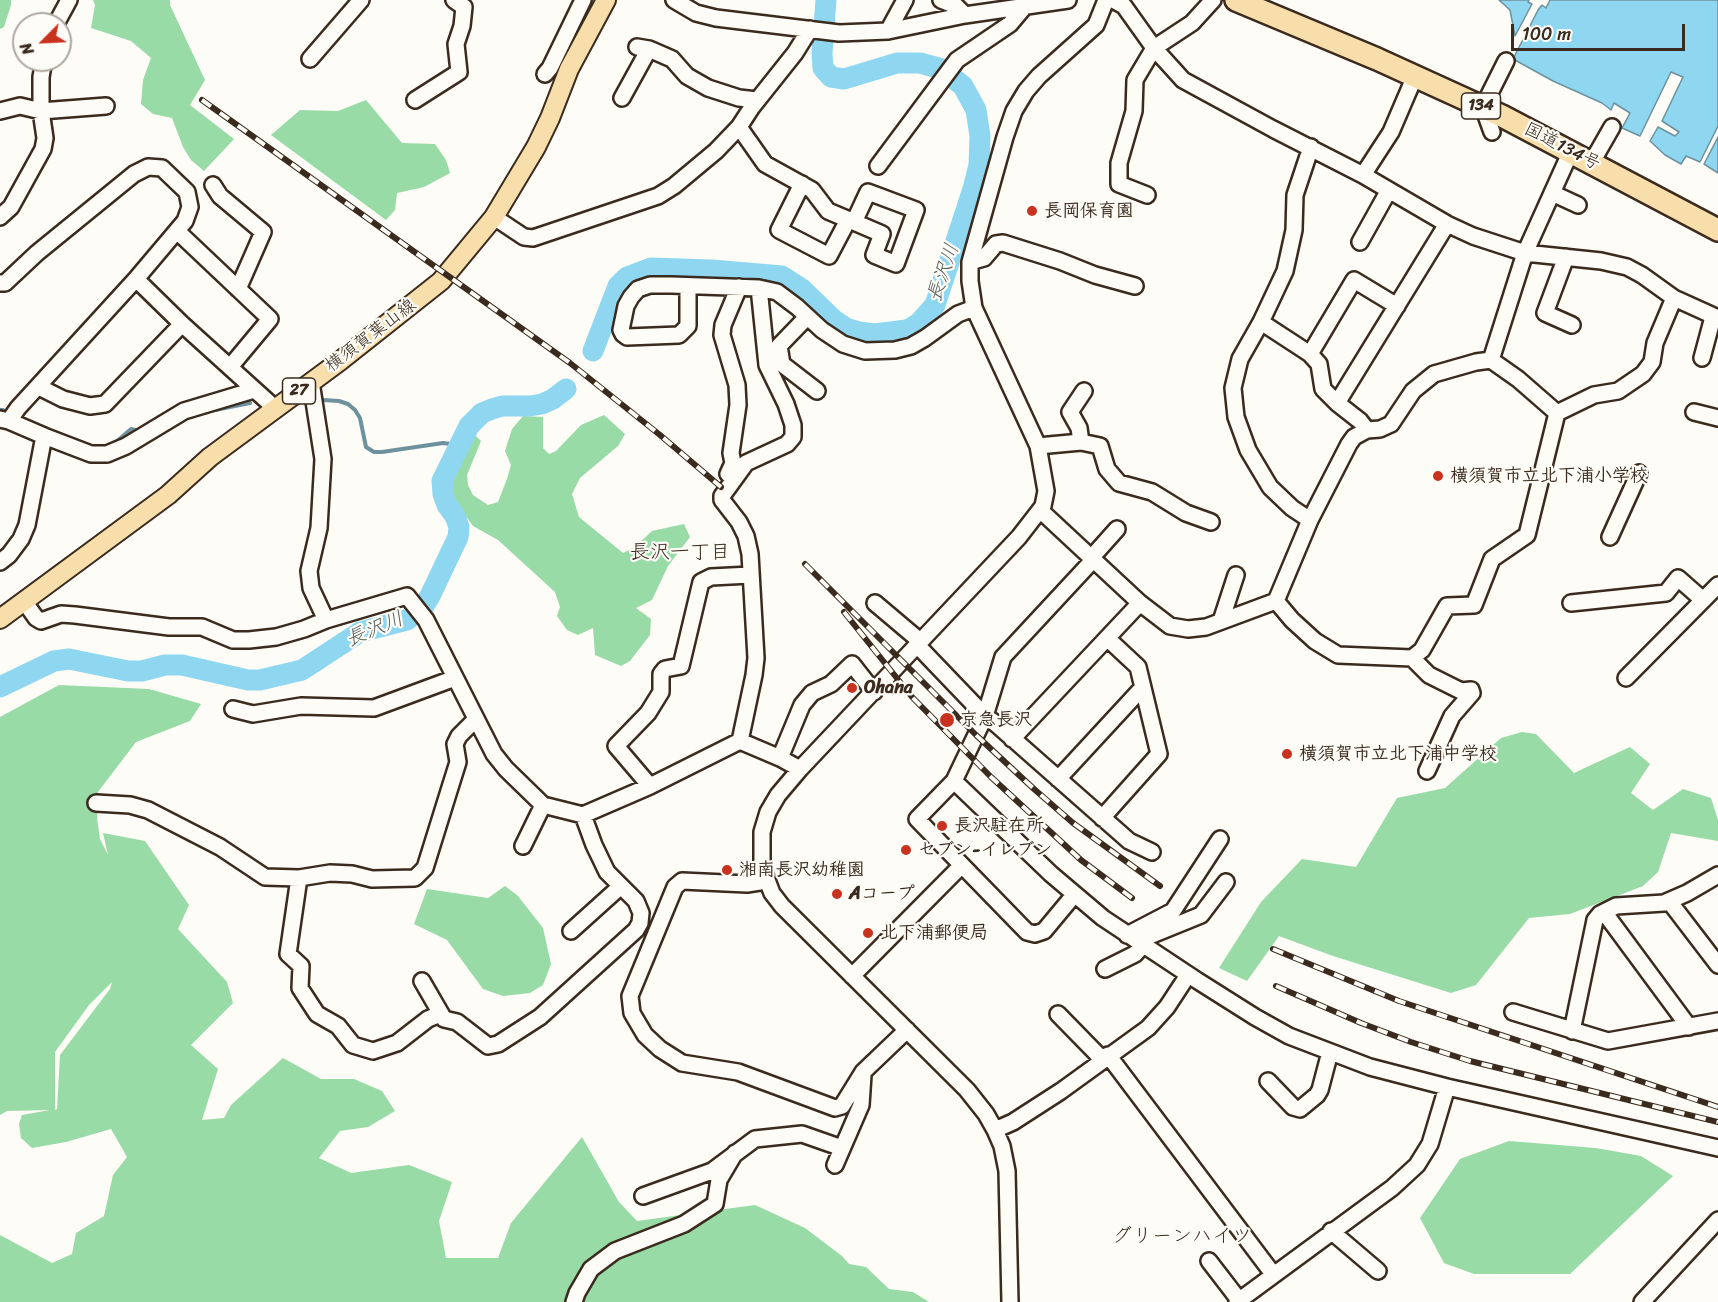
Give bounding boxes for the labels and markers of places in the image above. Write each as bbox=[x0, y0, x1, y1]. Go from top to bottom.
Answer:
place label: 長岡保育園 bbox=[1044, 200, 1134, 222]
marker: 長岡保育園 bbox=[1025, 204, 1039, 218]
place label: 横須賀市立北下浦小学校 bbox=[1450, 465, 1648, 487]
marker: 横須賀市立北下浦小学校 bbox=[1431, 469, 1445, 483]
place label: Ohana bbox=[864, 677, 913, 699]
marker: Ohana bbox=[845, 681, 859, 695]
place label: 京急長沢 bbox=[960, 709, 1032, 731]
marker: 京急長沢 bbox=[938, 711, 956, 729]
place label: 横須賀市立北下浦中学校 bbox=[1299, 743, 1497, 765]
marker: 横須賀市立北下浦中学校 bbox=[1280, 747, 1294, 761]
place label: 長沢駐在所 bbox=[954, 815, 1044, 837]
marker: 長沢駐在所 bbox=[935, 819, 949, 833]
place label: セブン-イレブン bbox=[918, 839, 1052, 861]
marker: セブン-イレブン bbox=[899, 843, 913, 857]
place label: 湘南長沢幼稚園 bbox=[739, 859, 865, 881]
marker: 湘南長沢幼稚園 bbox=[720, 863, 734, 877]
place label: Aコープ bbox=[849, 883, 915, 905]
marker: Aコープ bbox=[830, 887, 844, 901]
place label: 北下浦郵便局 bbox=[880, 922, 988, 944]
marker: 北下浦郵便局 bbox=[861, 926, 875, 940]

